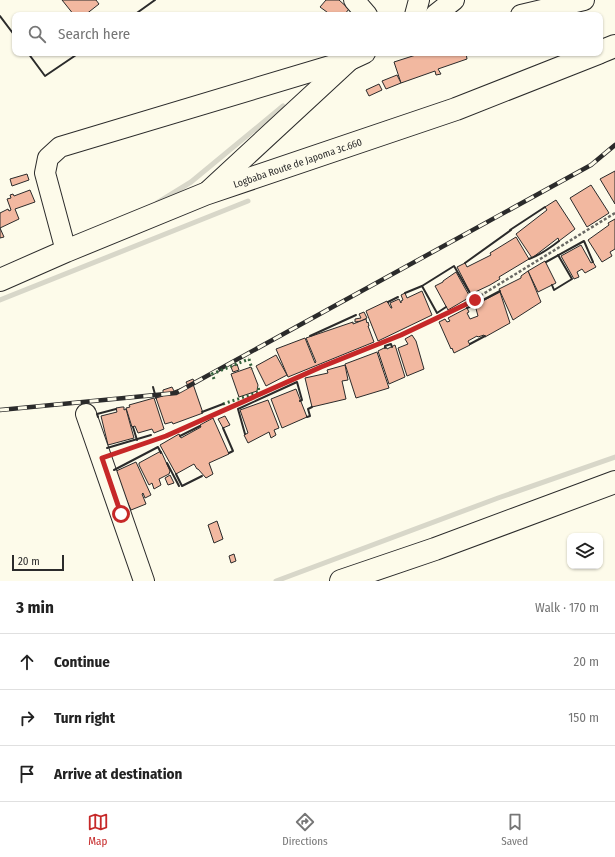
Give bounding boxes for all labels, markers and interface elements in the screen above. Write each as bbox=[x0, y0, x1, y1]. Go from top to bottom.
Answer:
search box bbox=[12, 12, 603, 56]
icon: search bbox=[26, 23, 48, 45]
text: Search here bbox=[58, 25, 130, 43]
street label: Logbaba Route de Japoma 3c.660 bbox=[232, 136, 364, 191]
route end bbox=[466, 291, 484, 309]
route start bbox=[112, 505, 130, 523]
map controls bbox=[567, 533, 603, 569]
button: layers bbox=[567, 533, 603, 569]
scale bar bbox=[12, 553, 64, 572]
text: 20 m bbox=[18, 555, 40, 568]
text: 3 min bbox=[16, 597, 54, 618]
text: Walk · 170 m bbox=[535, 600, 599, 615]
icon: ahead bbox=[16, 651, 38, 673]
text: Continue bbox=[54, 653, 110, 671]
text: 20 m bbox=[573, 654, 599, 669]
icon: right bbox=[16, 707, 38, 729]
text: Turn right bbox=[54, 709, 115, 727]
text: 150 m bbox=[568, 710, 599, 725]
icon: arrive bbox=[16, 763, 38, 785]
text: Arrive at destination bbox=[54, 765, 182, 783]
tab: Map bbox=[87, 811, 109, 848]
tab: Directions bbox=[282, 811, 328, 848]
tab: Saved bbox=[501, 811, 528, 848]

